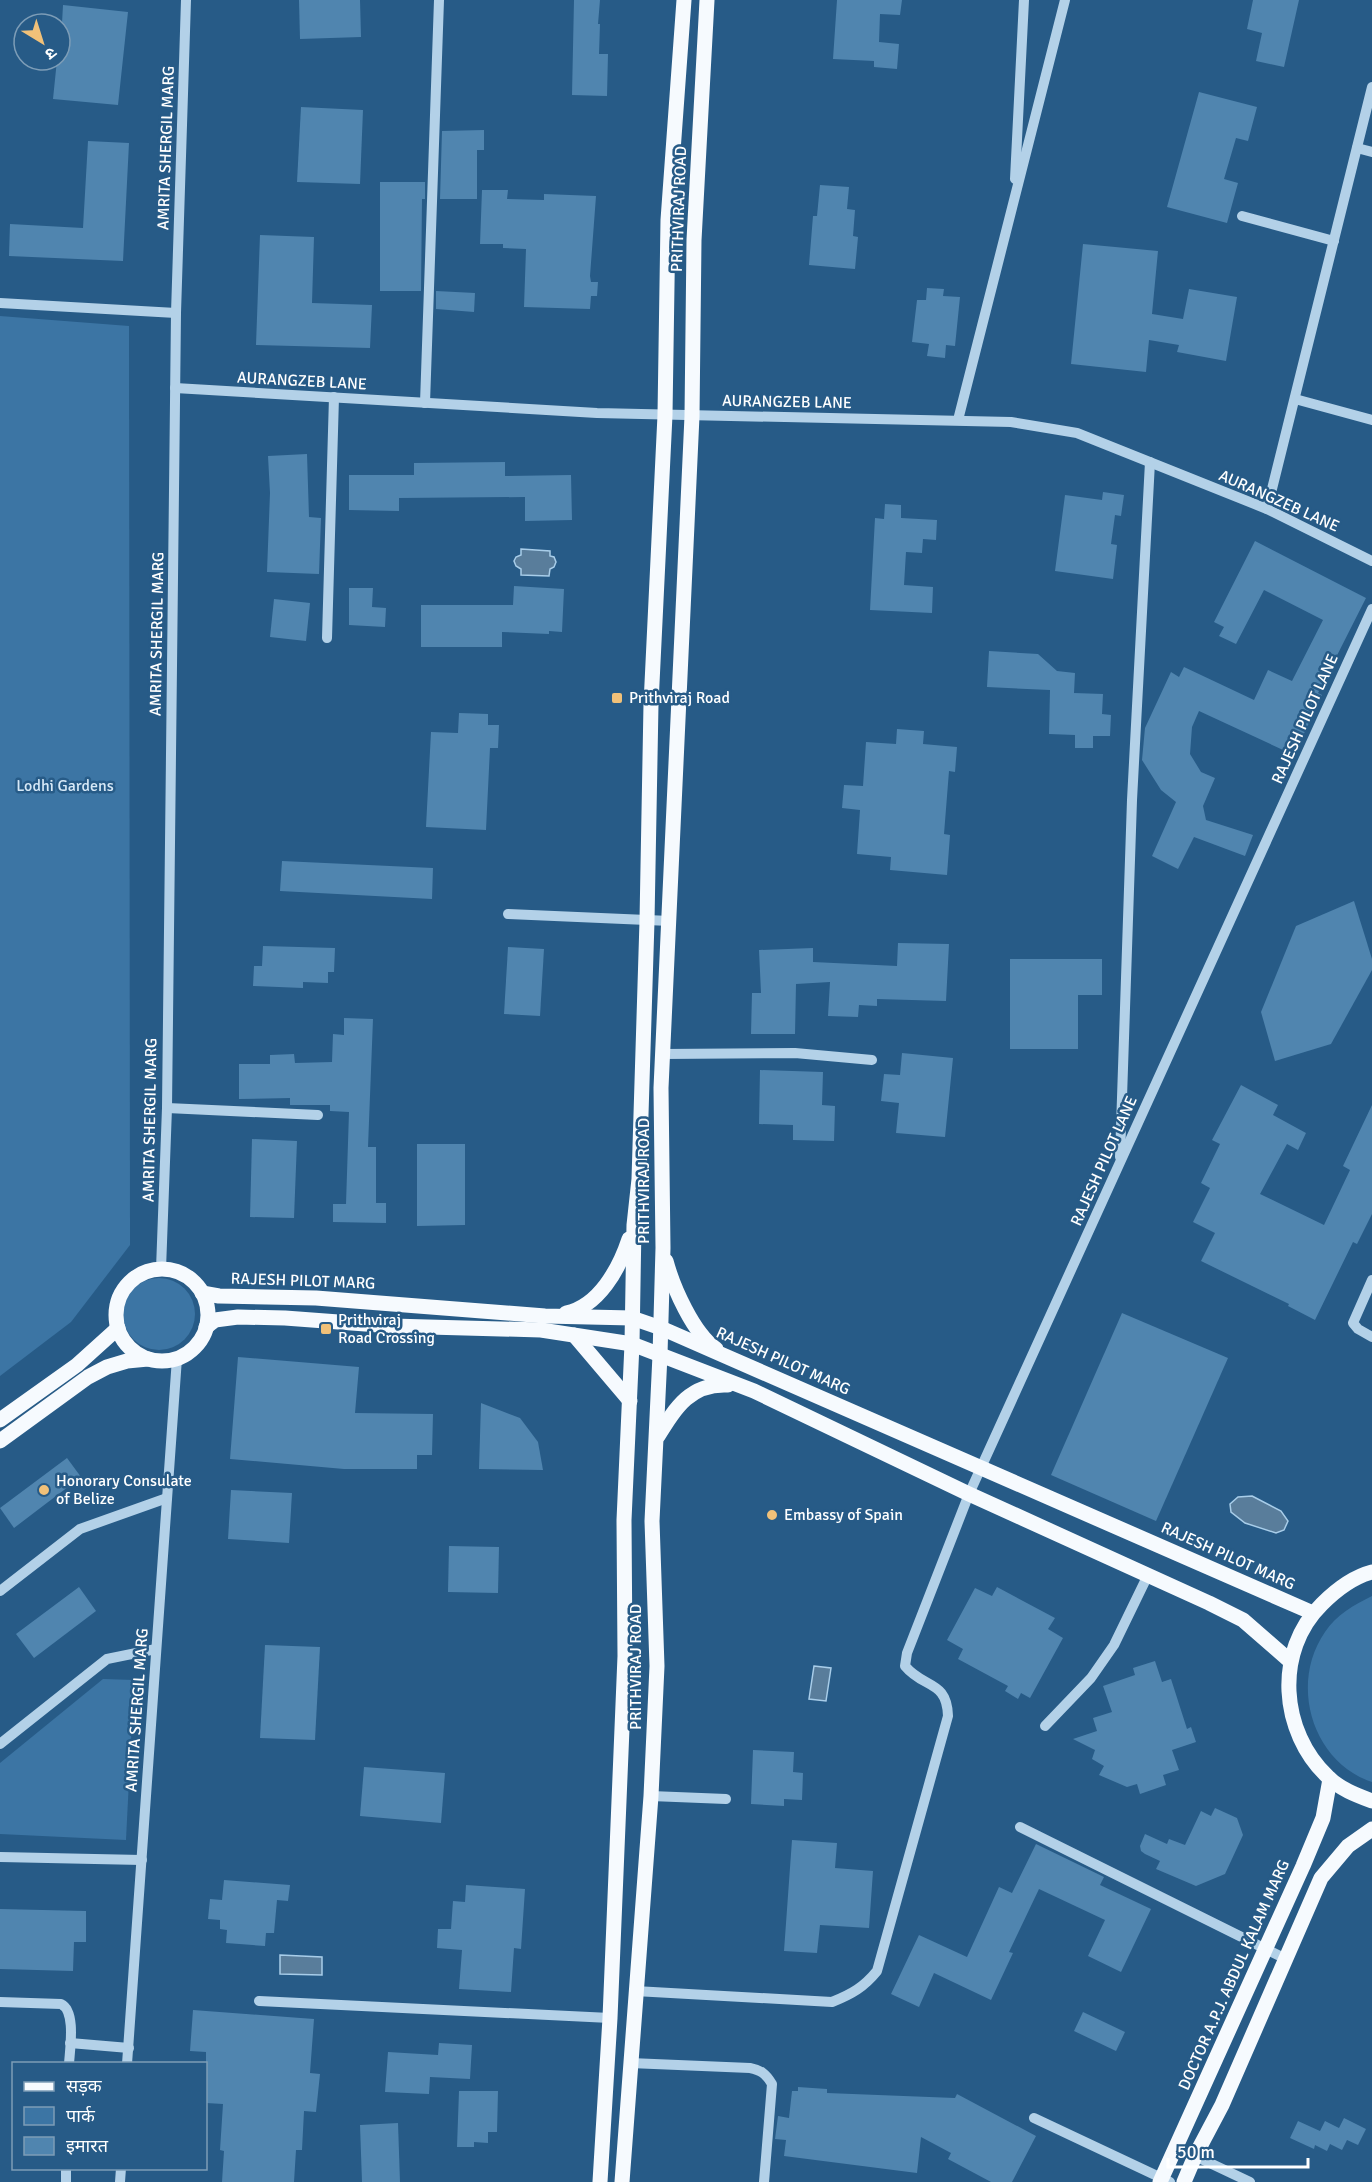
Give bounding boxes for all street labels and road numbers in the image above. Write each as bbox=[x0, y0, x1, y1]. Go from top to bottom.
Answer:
street label: AMRITA SHERGIL MARG bbox=[153, 66, 179, 230]
street label: PRITHVIRAJ ROAD bbox=[667, 146, 691, 272]
street label: AURANGZEB LANE bbox=[237, 368, 367, 394]
street label: AURANGZEB LANE bbox=[722, 391, 852, 413]
street label: AURANGZEB LANE bbox=[1216, 465, 1342, 537]
street label: AMRITA SHERGIL MARG bbox=[146, 552, 168, 716]
street label: RAJESH PILOT LANE bbox=[1267, 651, 1343, 787]
street label: AMRITA SHERGIL MARG bbox=[139, 1038, 161, 1202]
street label: RAJESH PILOT LANE bbox=[1066, 1093, 1142, 1229]
street label: PRITHVIRAJ ROAD bbox=[634, 1118, 654, 1244]
street label: RAJESH PILOT MARG bbox=[230, 1268, 376, 1294]
street label: RAJESH PILOT MARG bbox=[713, 1322, 853, 1400]
street label: RAJESH PILOT MARG bbox=[1158, 1517, 1298, 1595]
street label: PRITHVIRAJ ROAD bbox=[626, 1604, 646, 1730]
street label: AMRITA SHERGIL MARG bbox=[121, 1627, 153, 1793]
street label: DOCTOR A.P.J. ABDUL KALAM MARG bbox=[1174, 1857, 1294, 2093]

